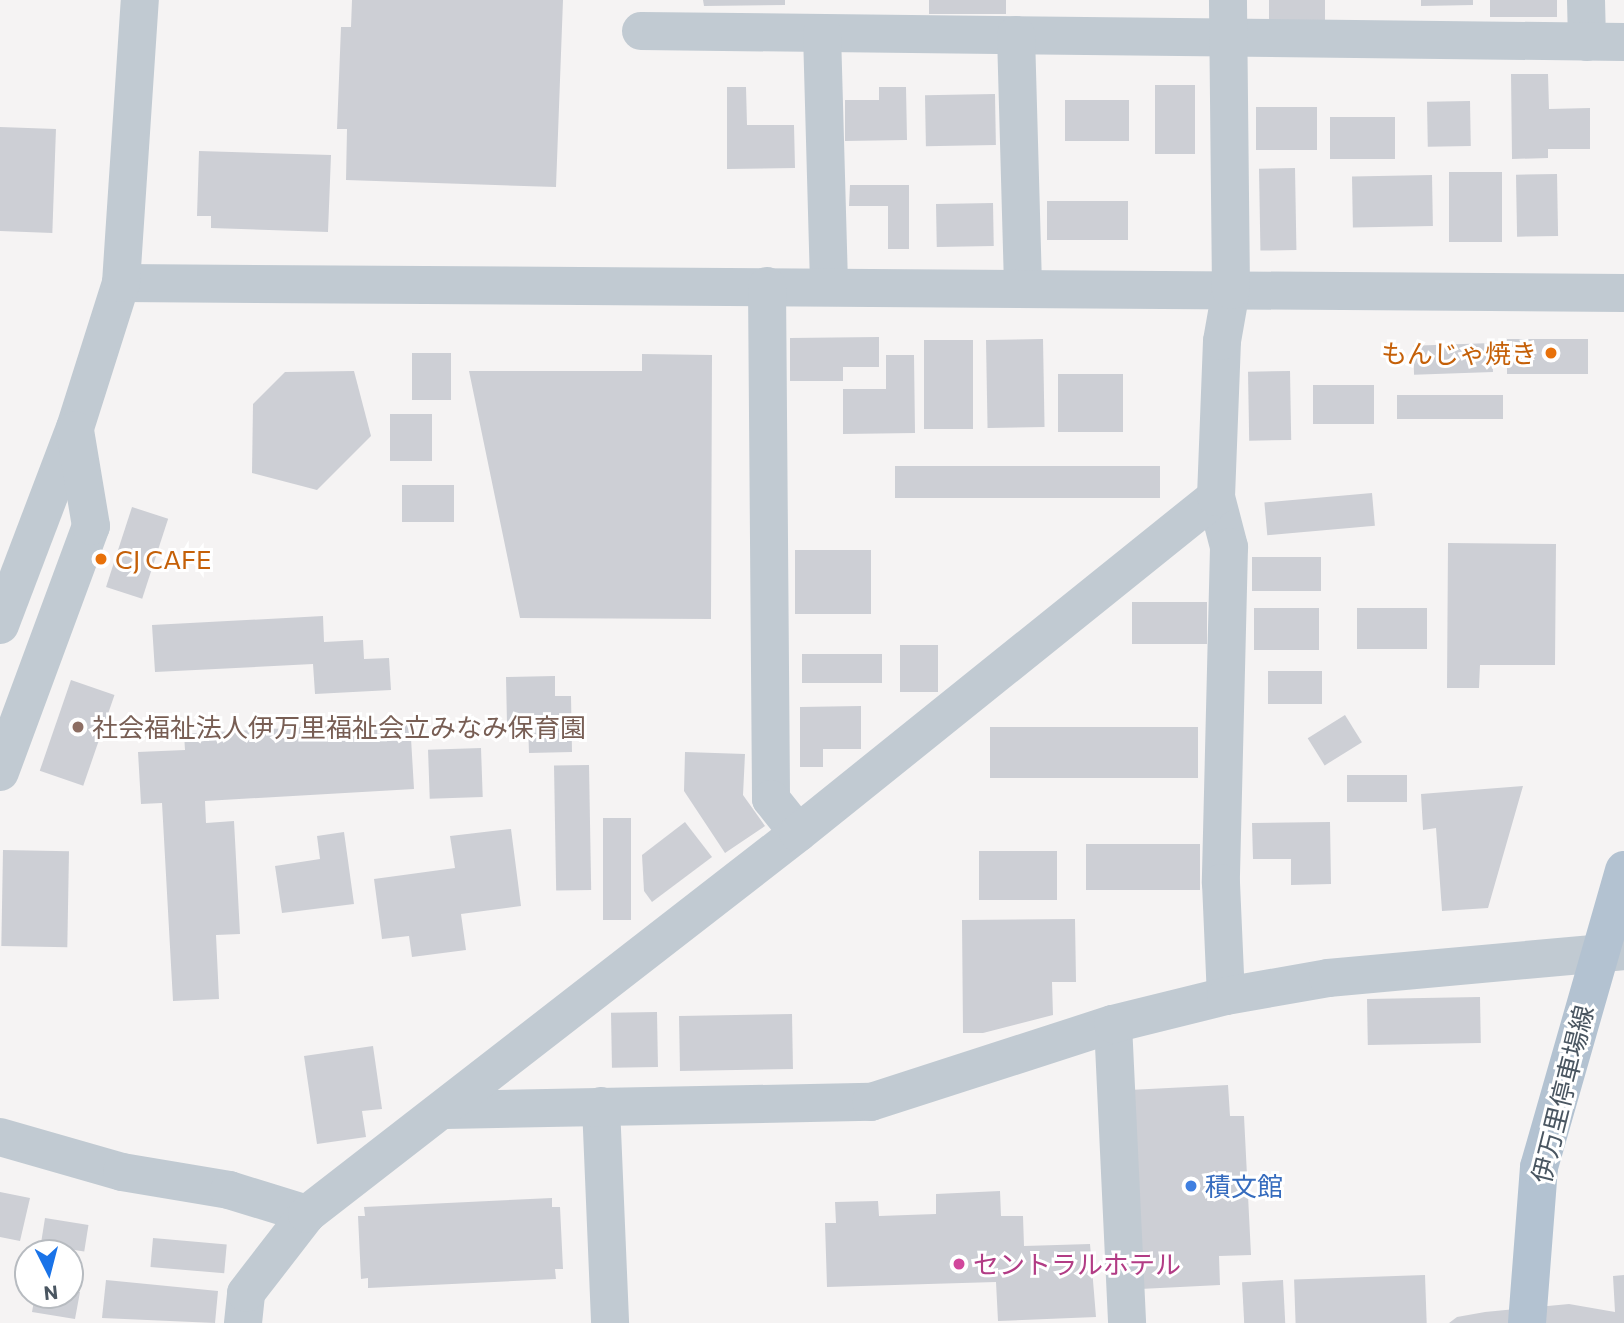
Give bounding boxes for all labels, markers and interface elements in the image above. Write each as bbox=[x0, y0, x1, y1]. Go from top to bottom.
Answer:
place label: もんじゃ焼き bbox=[1381, 337, 1537, 369]
marker: もんじゃ焼き bbox=[1543, 345, 1559, 361]
place label: CJ CAFE bbox=[115, 543, 211, 575]
marker: CJ CAFE bbox=[93, 551, 109, 567]
place label: 社会福祉法人伊万里福祉会立みなみ保育園 bbox=[92, 711, 586, 743]
marker: 社会福祉法人伊万里福祉会立みなみ保育園 bbox=[70, 719, 86, 735]
street label: 伊万里停車場線 bbox=[1525, 1002, 1599, 1186]
place label: 積文館 bbox=[1205, 1170, 1283, 1202]
marker: 積文館 bbox=[1183, 1178, 1199, 1194]
north arrow bbox=[14, 1239, 84, 1309]
place label: セントラルホテル bbox=[973, 1248, 1181, 1280]
marker: セントラルホテル bbox=[951, 1256, 967, 1272]
text: N bbox=[43, 1281, 59, 1306]

